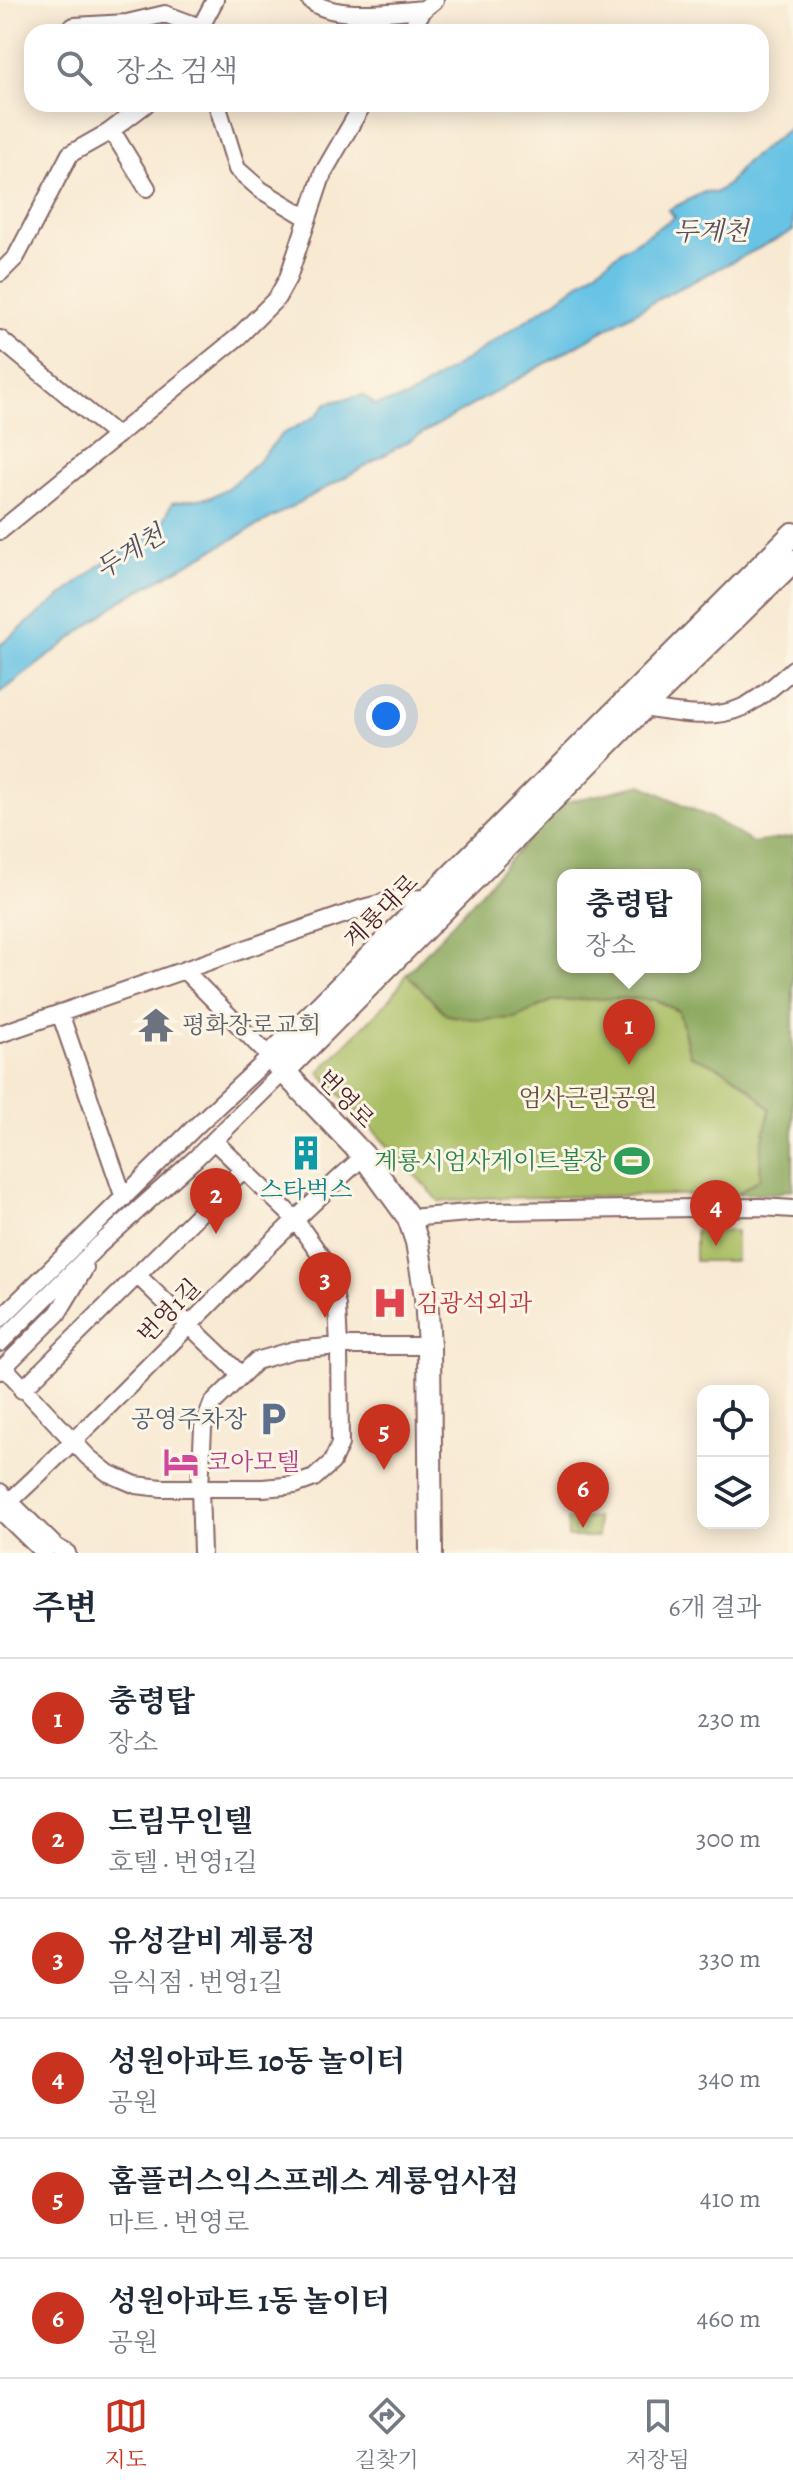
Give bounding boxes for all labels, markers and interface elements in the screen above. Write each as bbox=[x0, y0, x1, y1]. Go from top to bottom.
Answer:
search box bbox=[24, 24, 769, 112]
icon: search bbox=[52, 46, 96, 90]
text: 장소 검색 bbox=[116, 51, 238, 91]
water label: 두계천 bbox=[673, 214, 751, 249]
water label: 두계천 bbox=[89, 516, 173, 587]
your location bbox=[366, 696, 406, 736]
street label: 계룡대로 bbox=[337, 867, 425, 955]
popup bbox=[557, 869, 701, 973]
text: 충령탑 bbox=[586, 884, 672, 924]
text: 장소 bbox=[586, 928, 636, 963]
pin: 1 bbox=[603, 999, 655, 1065]
temple icon: 평화장로교회 bbox=[137, 1006, 175, 1044]
place label: 평화장로교회 bbox=[182, 1009, 321, 1041]
street label: 번영로 bbox=[310, 1063, 382, 1135]
park label: 엄사근린공원 bbox=[518, 1082, 658, 1114]
building icon: 스타벅스 bbox=[287, 1134, 325, 1172]
sports icon: 계룡시엄사게이트볼장 bbox=[613, 1142, 651, 1180]
place label: 계룡시엄사게이트볼장 bbox=[374, 1145, 607, 1177]
pin: 2 bbox=[190, 1168, 242, 1234]
place label: 스타벅스 bbox=[260, 1174, 352, 1206]
pin: 4 bbox=[690, 1180, 742, 1246]
pin: 3 bbox=[299, 1252, 351, 1318]
street label: 번영1길 bbox=[130, 1272, 208, 1350]
hospital icon: 김광석외과 bbox=[371, 1284, 409, 1322]
place label: 김광석외과 bbox=[416, 1287, 533, 1319]
map controls bbox=[697, 1385, 769, 1529]
button: locate bbox=[697, 1385, 769, 1457]
parking icon: 공영주차장 bbox=[254, 1400, 292, 1438]
place label: 공영주차장 bbox=[131, 1403, 248, 1435]
pin: 5 bbox=[358, 1404, 410, 1470]
hotel icon: 코아모텔 bbox=[162, 1443, 200, 1481]
place label: 코아모텔 bbox=[207, 1446, 300, 1478]
button: layers bbox=[697, 1457, 769, 1529]
pin: 6 bbox=[557, 1462, 609, 1528]
text: 주변 bbox=[32, 1584, 98, 1631]
text: 6개 결과 bbox=[668, 1590, 761, 1625]
text: 충령탑 bbox=[108, 1681, 195, 1721]
text: 1 bbox=[53, 1701, 63, 1736]
text: 230 m bbox=[697, 1701, 761, 1736]
text: 장소 bbox=[108, 1725, 158, 1760]
text: 드림무인텔 bbox=[108, 1801, 253, 1841]
text: 2 bbox=[52, 1821, 64, 1856]
text: 300 m bbox=[696, 1821, 761, 1856]
text: 호텔 · 번영1길 bbox=[108, 1845, 258, 1880]
text: 유성갈비 계룡정 bbox=[108, 1921, 316, 1961]
text: 3 bbox=[52, 1941, 64, 1976]
text: 330 m bbox=[699, 1941, 761, 1976]
text: 음식점 · 번영1길 bbox=[108, 1965, 283, 2000]
text: 성원아파트 10동 놀이터 bbox=[108, 2041, 405, 2081]
text: 4 bbox=[52, 2061, 64, 2096]
text: 340 m bbox=[698, 2061, 761, 2096]
text: 공원 bbox=[108, 2085, 158, 2120]
text: 홈플러스익스프레스 계룡엄사점 bbox=[108, 2161, 519, 2201]
text: 5 bbox=[52, 2181, 64, 2216]
text: 410 m bbox=[700, 2181, 761, 2216]
text: 마트 · 번영로 bbox=[108, 2205, 249, 2240]
text: 성원아파트 1동 놀이터 bbox=[108, 2281, 390, 2321]
text: 6 bbox=[52, 2301, 64, 2336]
text: 460 m bbox=[697, 2301, 761, 2336]
text: 공원 bbox=[108, 2325, 158, 2360]
tab: 지도 bbox=[104, 2394, 148, 2475]
tab: 길찾기 bbox=[355, 2394, 419, 2475]
tab: 저장됨 bbox=[626, 2394, 689, 2475]

